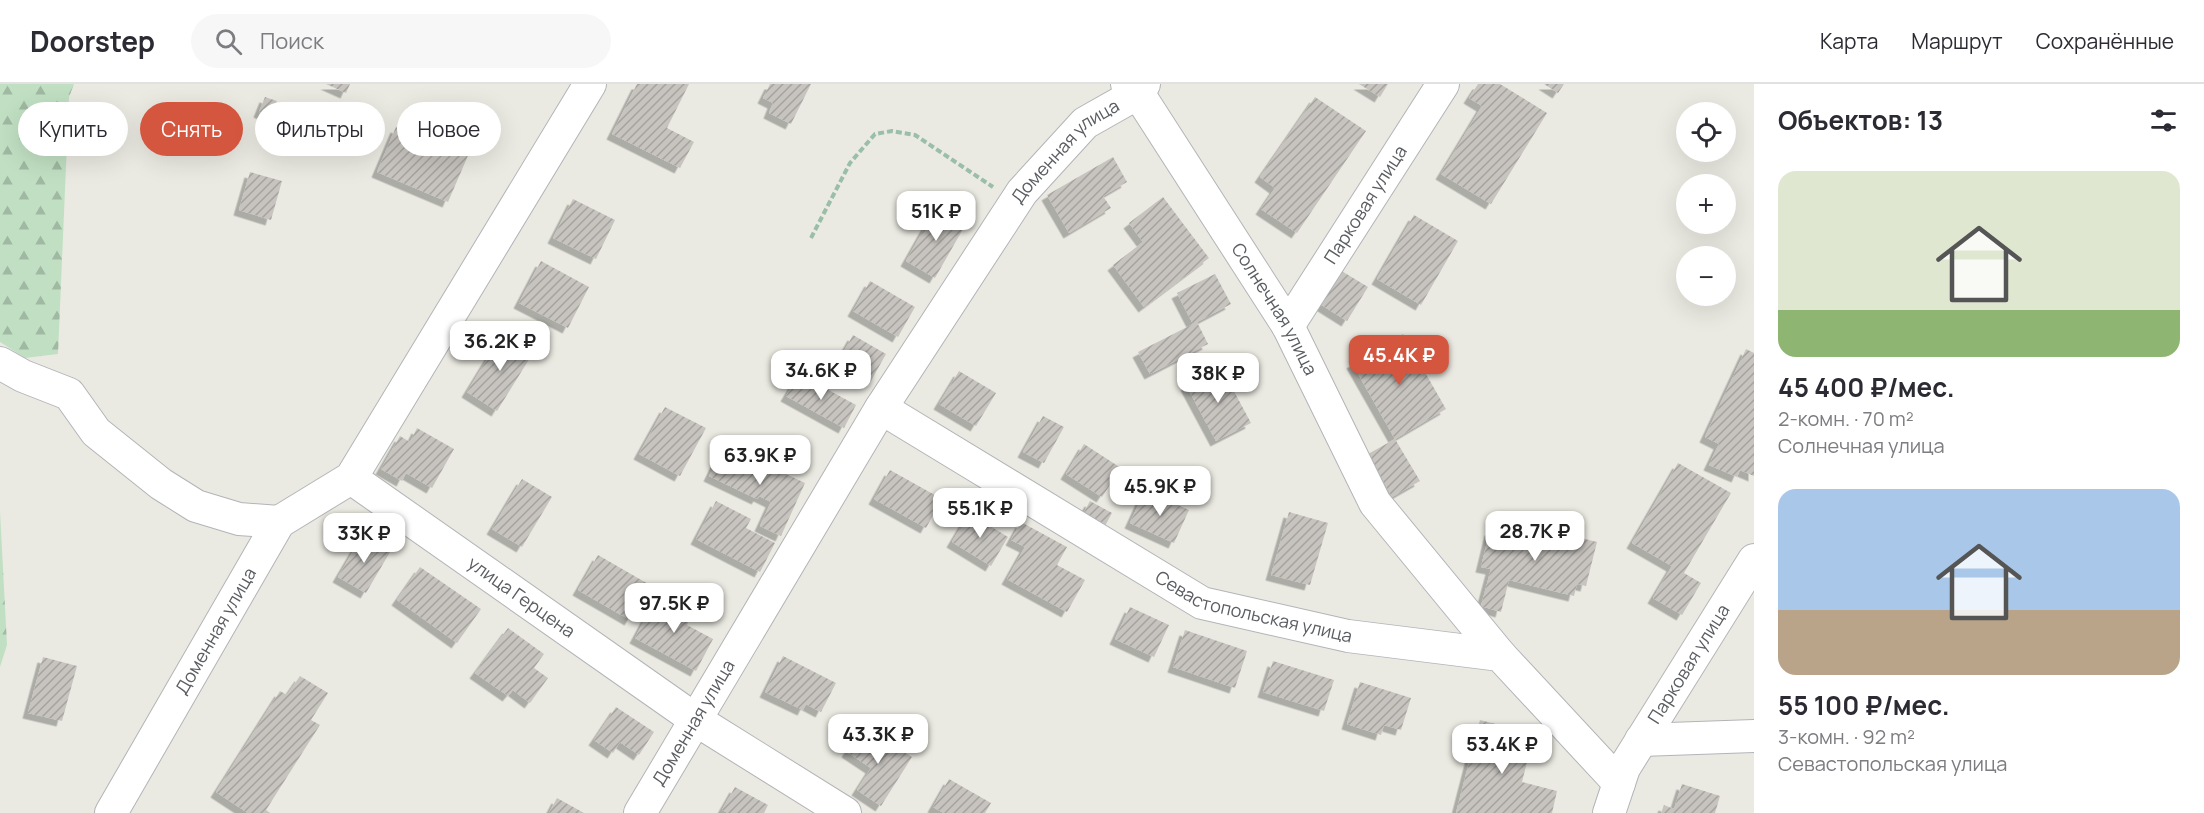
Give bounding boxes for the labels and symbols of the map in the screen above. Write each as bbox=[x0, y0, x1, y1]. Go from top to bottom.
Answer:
street label: Доменная улица bbox=[1005, 93, 1123, 208]
street label: Парковая улица bbox=[1318, 140, 1412, 268]
pin: 51K ₽ bbox=[894, 191, 978, 242]
street label: Солнечная улица bbox=[1227, 238, 1323, 379]
pin: 36.2K ₽ bbox=[445, 321, 555, 372]
pin: 45.4K ₽ bbox=[1344, 335, 1454, 386]
pin: 34.6K ₽ bbox=[766, 350, 876, 401]
pin: 38K ₽ bbox=[1176, 353, 1260, 404]
pin: 63.9K ₽ bbox=[705, 435, 815, 486]
pin: 45.9K ₽ bbox=[1105, 466, 1215, 517]
pin: 55.1K ₽ bbox=[925, 488, 1035, 539]
pin: 28.7K ₽ bbox=[1480, 511, 1590, 562]
pin: 33K ₽ bbox=[322, 513, 406, 564]
street label: улица Герцена bbox=[463, 551, 580, 643]
street label: Доменная улица bbox=[169, 563, 261, 698]
street label: Севастопольская улица bbox=[1151, 564, 1355, 648]
pin: 97.5K ₽ bbox=[619, 583, 729, 634]
street label: Парковая улица bbox=[1642, 599, 1734, 728]
street label: Доменная улица bbox=[646, 655, 740, 790]
pin: 43.3K ₽ bbox=[823, 714, 933, 765]
pin: 53.4K ₽ bbox=[1447, 724, 1557, 775]

